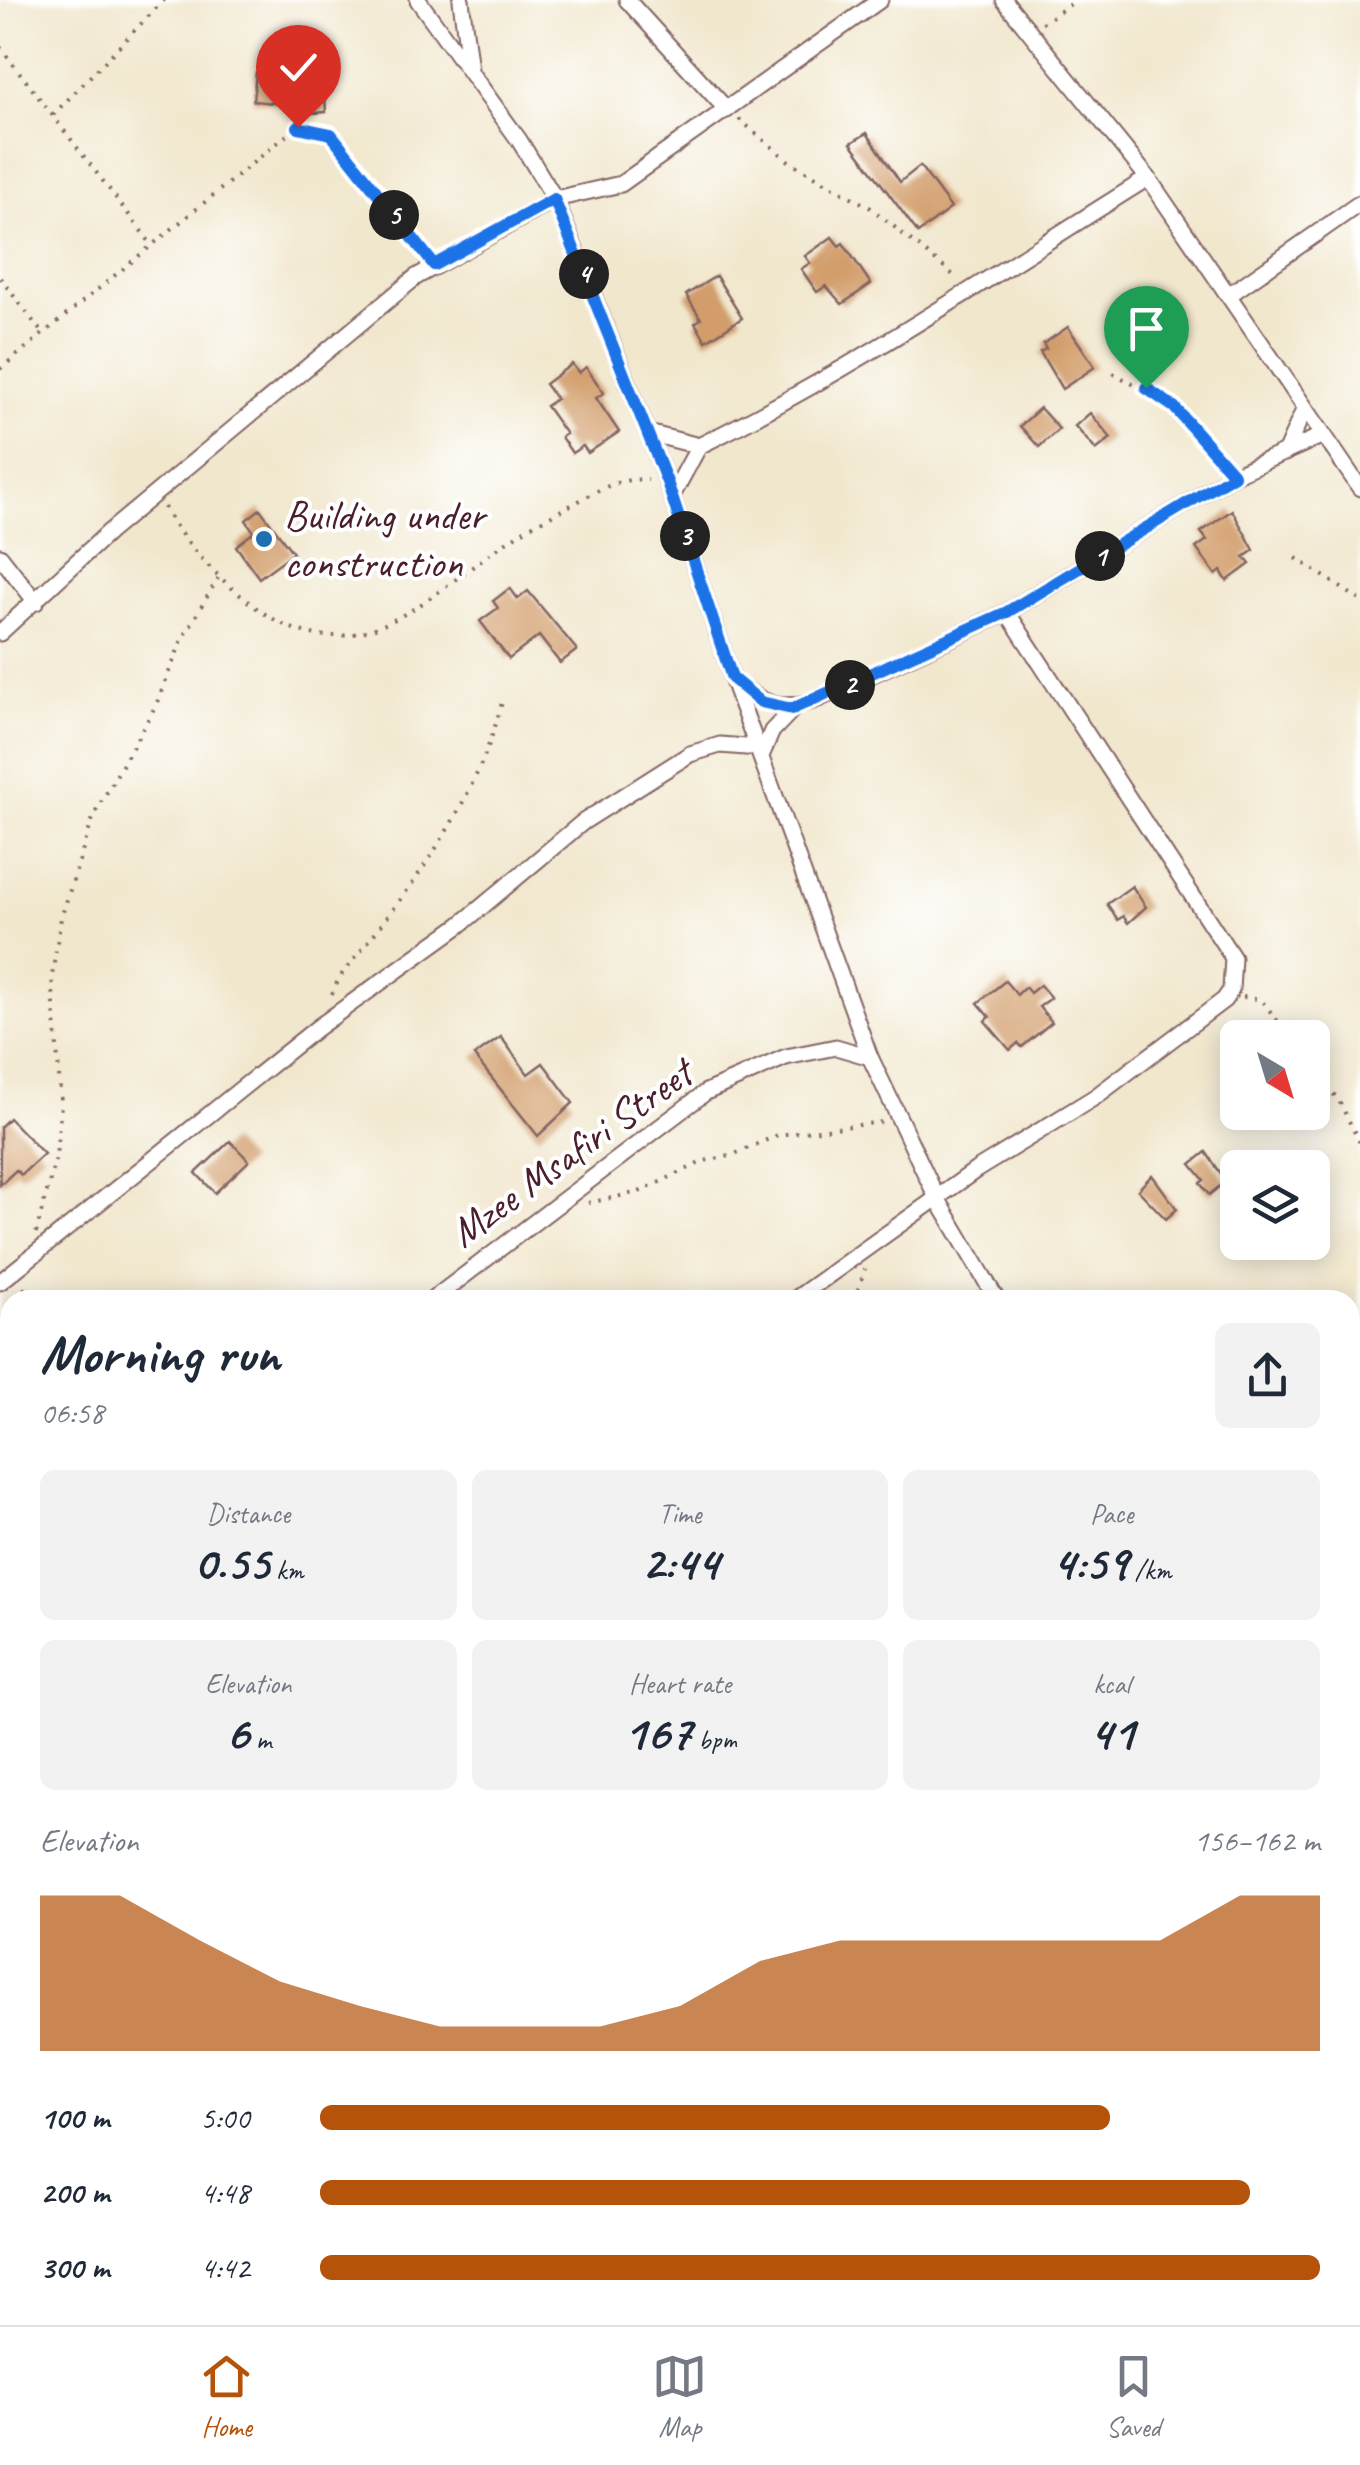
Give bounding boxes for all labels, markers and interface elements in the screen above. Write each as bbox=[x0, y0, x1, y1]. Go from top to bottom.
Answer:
pin bbox=[256, 25, 341, 128]
icon: check bbox=[271, 40, 326, 95]
pin: 5 bbox=[369, 190, 419, 240]
text: 5 bbox=[388, 197, 400, 232]
pin: 4 bbox=[559, 249, 609, 299]
text: 4 bbox=[578, 256, 590, 291]
pin bbox=[1104, 286, 1189, 389]
icon: arrive bbox=[1119, 301, 1174, 356]
place label: Building under construction bbox=[284, 489, 488, 590]
pin: 3 bbox=[660, 511, 710, 561]
text: 3 bbox=[679, 518, 691, 553]
marker: Building under construction bbox=[253, 528, 275, 550]
pin: 1 bbox=[1075, 531, 1125, 581]
text: 1 bbox=[1094, 538, 1106, 573]
pin: 2 bbox=[825, 660, 875, 710]
text: 2 bbox=[844, 667, 856, 702]
north arrow bbox=[1220, 1020, 1330, 1130]
map controls bbox=[1220, 1020, 1330, 1260]
street label: Mzee Msafiri Street bbox=[439, 1044, 707, 1259]
button: layers bbox=[1220, 1150, 1330, 1260]
text: Morning run bbox=[40, 1319, 280, 1389]
button: share bbox=[1215, 1323, 1320, 1428]
text: 06:58 bbox=[40, 1392, 104, 1433]
text: Distance bbox=[207, 1496, 290, 1531]
text: Time bbox=[659, 1496, 701, 1531]
text: Pace bbox=[1090, 1496, 1133, 1531]
text: 0.55 bbox=[193, 1531, 269, 1594]
text: 2:44 bbox=[641, 1531, 719, 1594]
text: 4:59 bbox=[1052, 1531, 1128, 1594]
text: km bbox=[269, 1552, 303, 1587]
text: /km bbox=[1128, 1552, 1171, 1587]
text: Elevation bbox=[205, 1666, 291, 1701]
text: Heart rate bbox=[629, 1666, 731, 1701]
text: kcal bbox=[1093, 1666, 1130, 1701]
text: 6 bbox=[225, 1701, 249, 1764]
text: 167 bbox=[623, 1701, 692, 1764]
text: 41 bbox=[1089, 1701, 1134, 1764]
text: m bbox=[249, 1722, 271, 1757]
text: bpm bbox=[692, 1722, 737, 1757]
text: Elevation bbox=[40, 1820, 138, 1861]
text: 156–162 m bbox=[1194, 1820, 1320, 1861]
text: 100 m bbox=[40, 2097, 109, 2138]
text: 5:00 bbox=[200, 2097, 250, 2138]
text: 200 m bbox=[40, 2172, 109, 2213]
text: 4:48 bbox=[200, 2172, 250, 2213]
text: 300 m bbox=[40, 2247, 109, 2288]
text: 4:42 bbox=[200, 2247, 250, 2288]
tab: Home bbox=[199, 2349, 254, 2444]
tab: Map bbox=[652, 2349, 707, 2444]
tab: Saved bbox=[1106, 2349, 1161, 2444]

